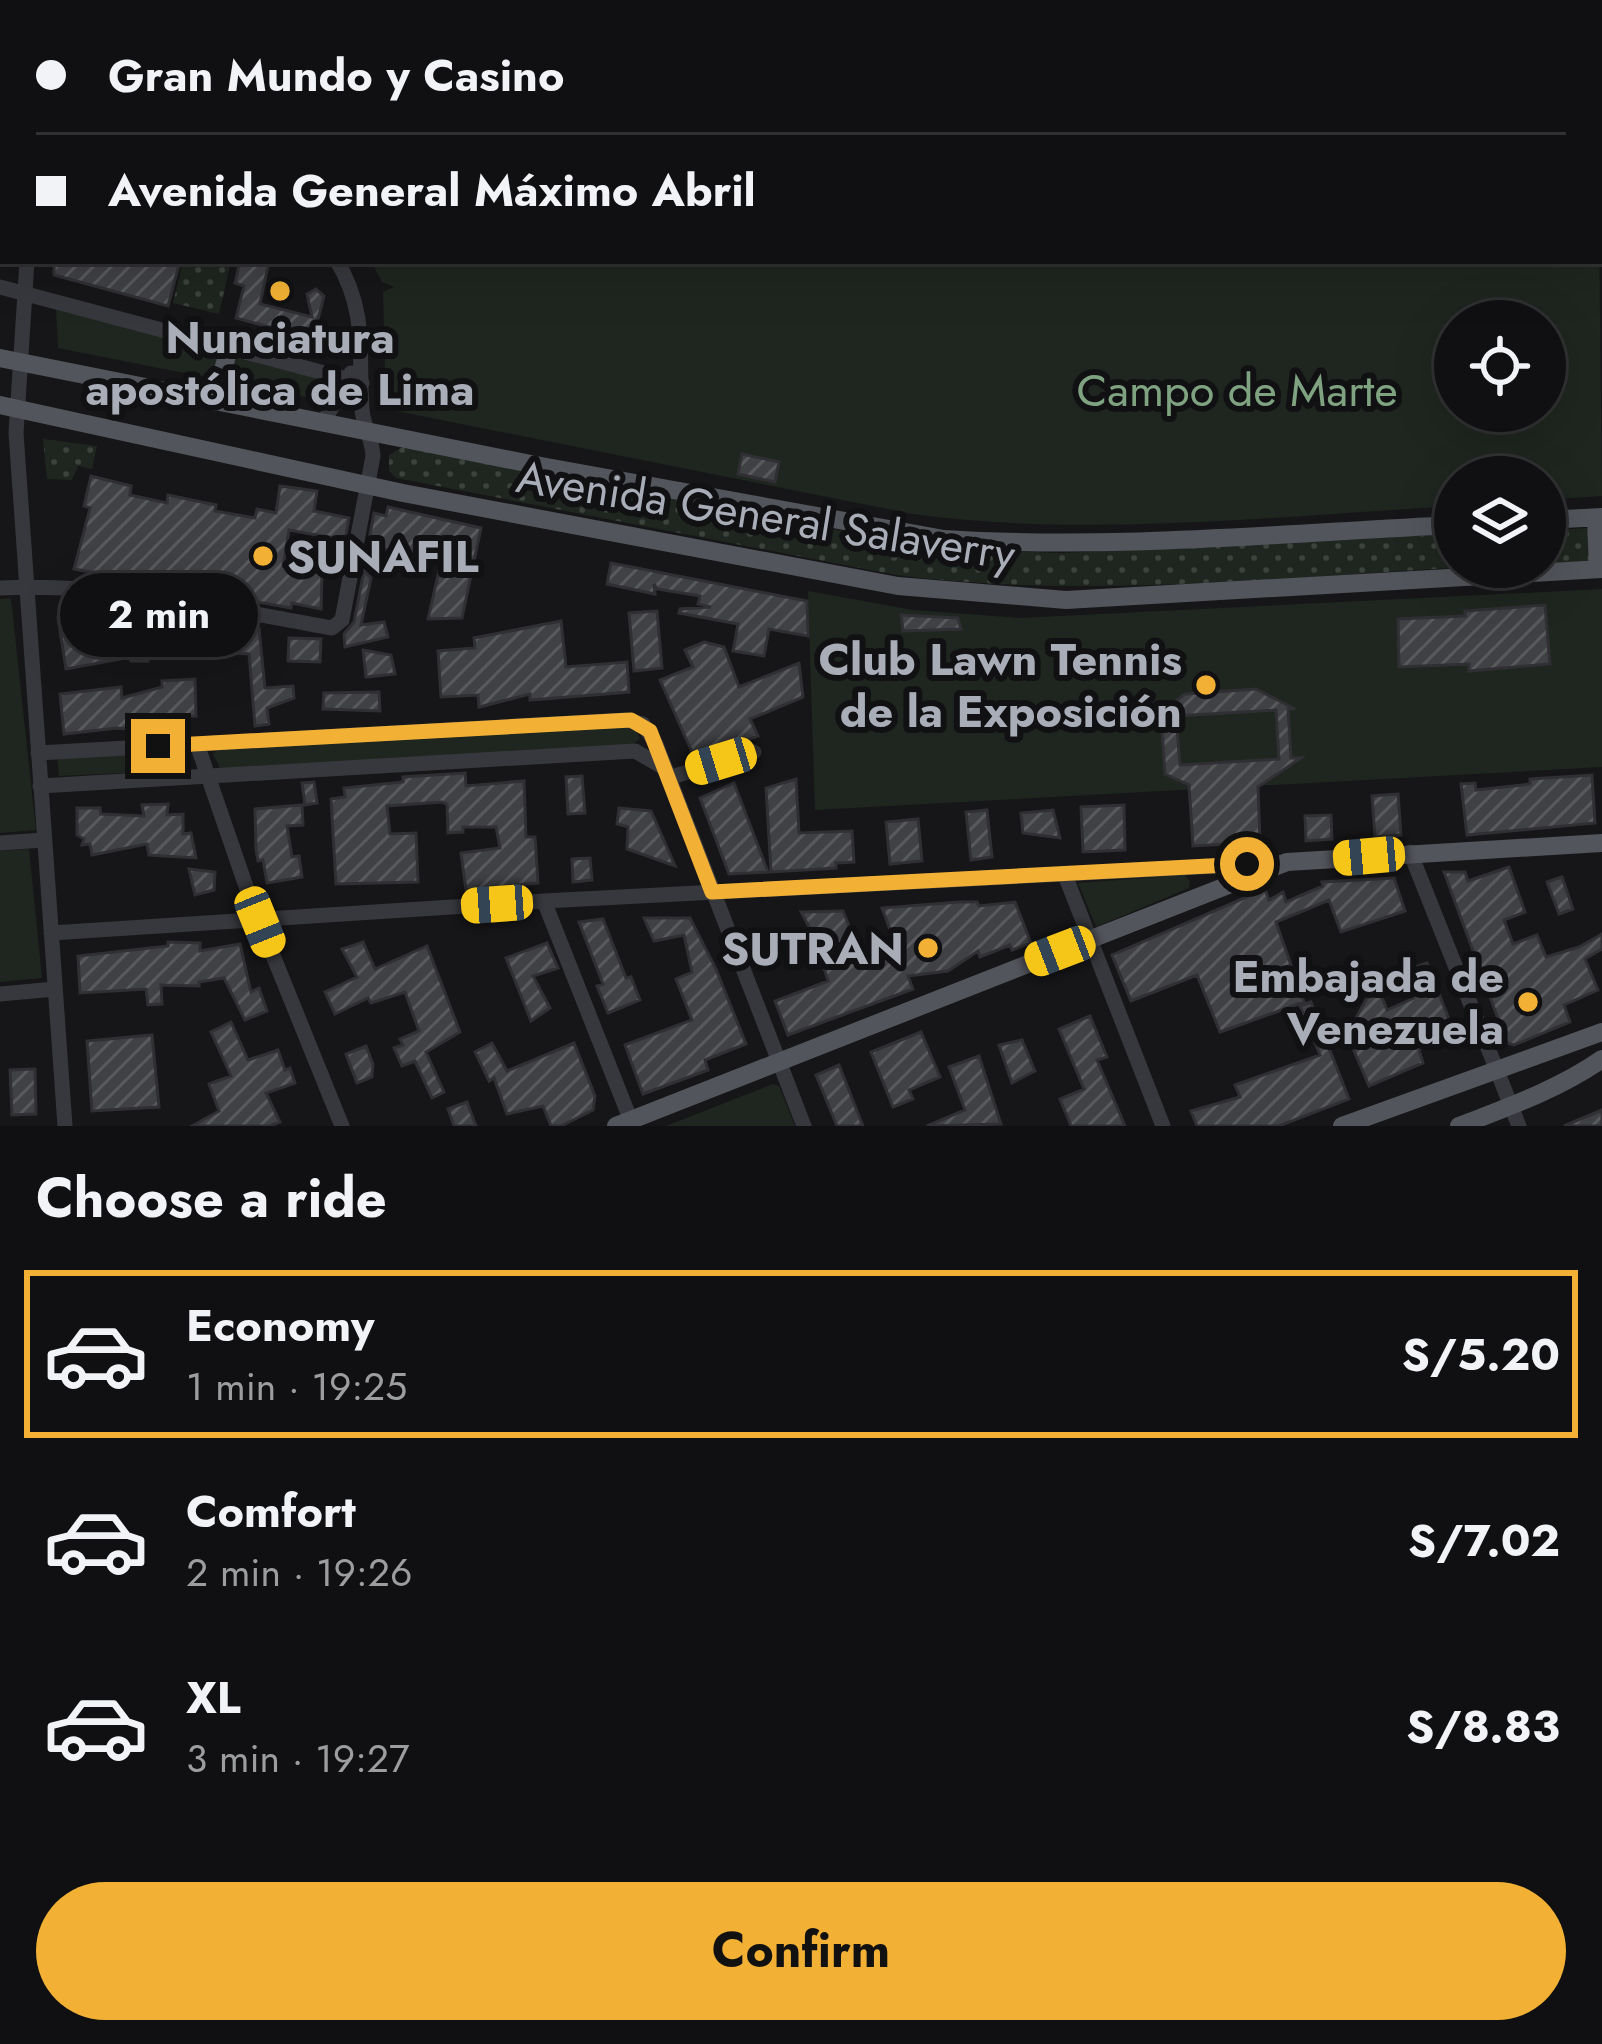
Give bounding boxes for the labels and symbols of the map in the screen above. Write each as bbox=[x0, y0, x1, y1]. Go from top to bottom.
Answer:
marker: Nunciatura apostólica de Lima bbox=[267, 278, 293, 304]
place label: Nunciatura apostólica de Lima bbox=[86, 305, 474, 422]
park label: Campo de Marte bbox=[1076, 358, 1398, 423]
street label: Avenida General Salaverry bbox=[512, 444, 1020, 587]
place label: SUNAFIL bbox=[287, 524, 479, 589]
marker: SUNAFIL bbox=[250, 543, 276, 569]
callout: 2 min bbox=[59, 572, 257, 656]
place label: Club Lawn Tennis de la Exposición bbox=[819, 627, 1182, 744]
marker: Club Lawn Tennis de la Exposición bbox=[1193, 672, 1219, 698]
route end bbox=[131, 719, 185, 773]
car bbox=[681, 733, 761, 789]
car bbox=[1332, 835, 1406, 877]
route start bbox=[1220, 837, 1274, 891]
car bbox=[230, 882, 290, 962]
car bbox=[460, 884, 534, 924]
place label: SUTRAN bbox=[721, 916, 904, 981]
car bbox=[1020, 921, 1100, 981]
marker: SUTRAN bbox=[915, 935, 941, 961]
place label: Embajada de Venezuela bbox=[1232, 944, 1504, 1061]
marker: Embajada de Venezuela bbox=[1515, 989, 1541, 1015]

